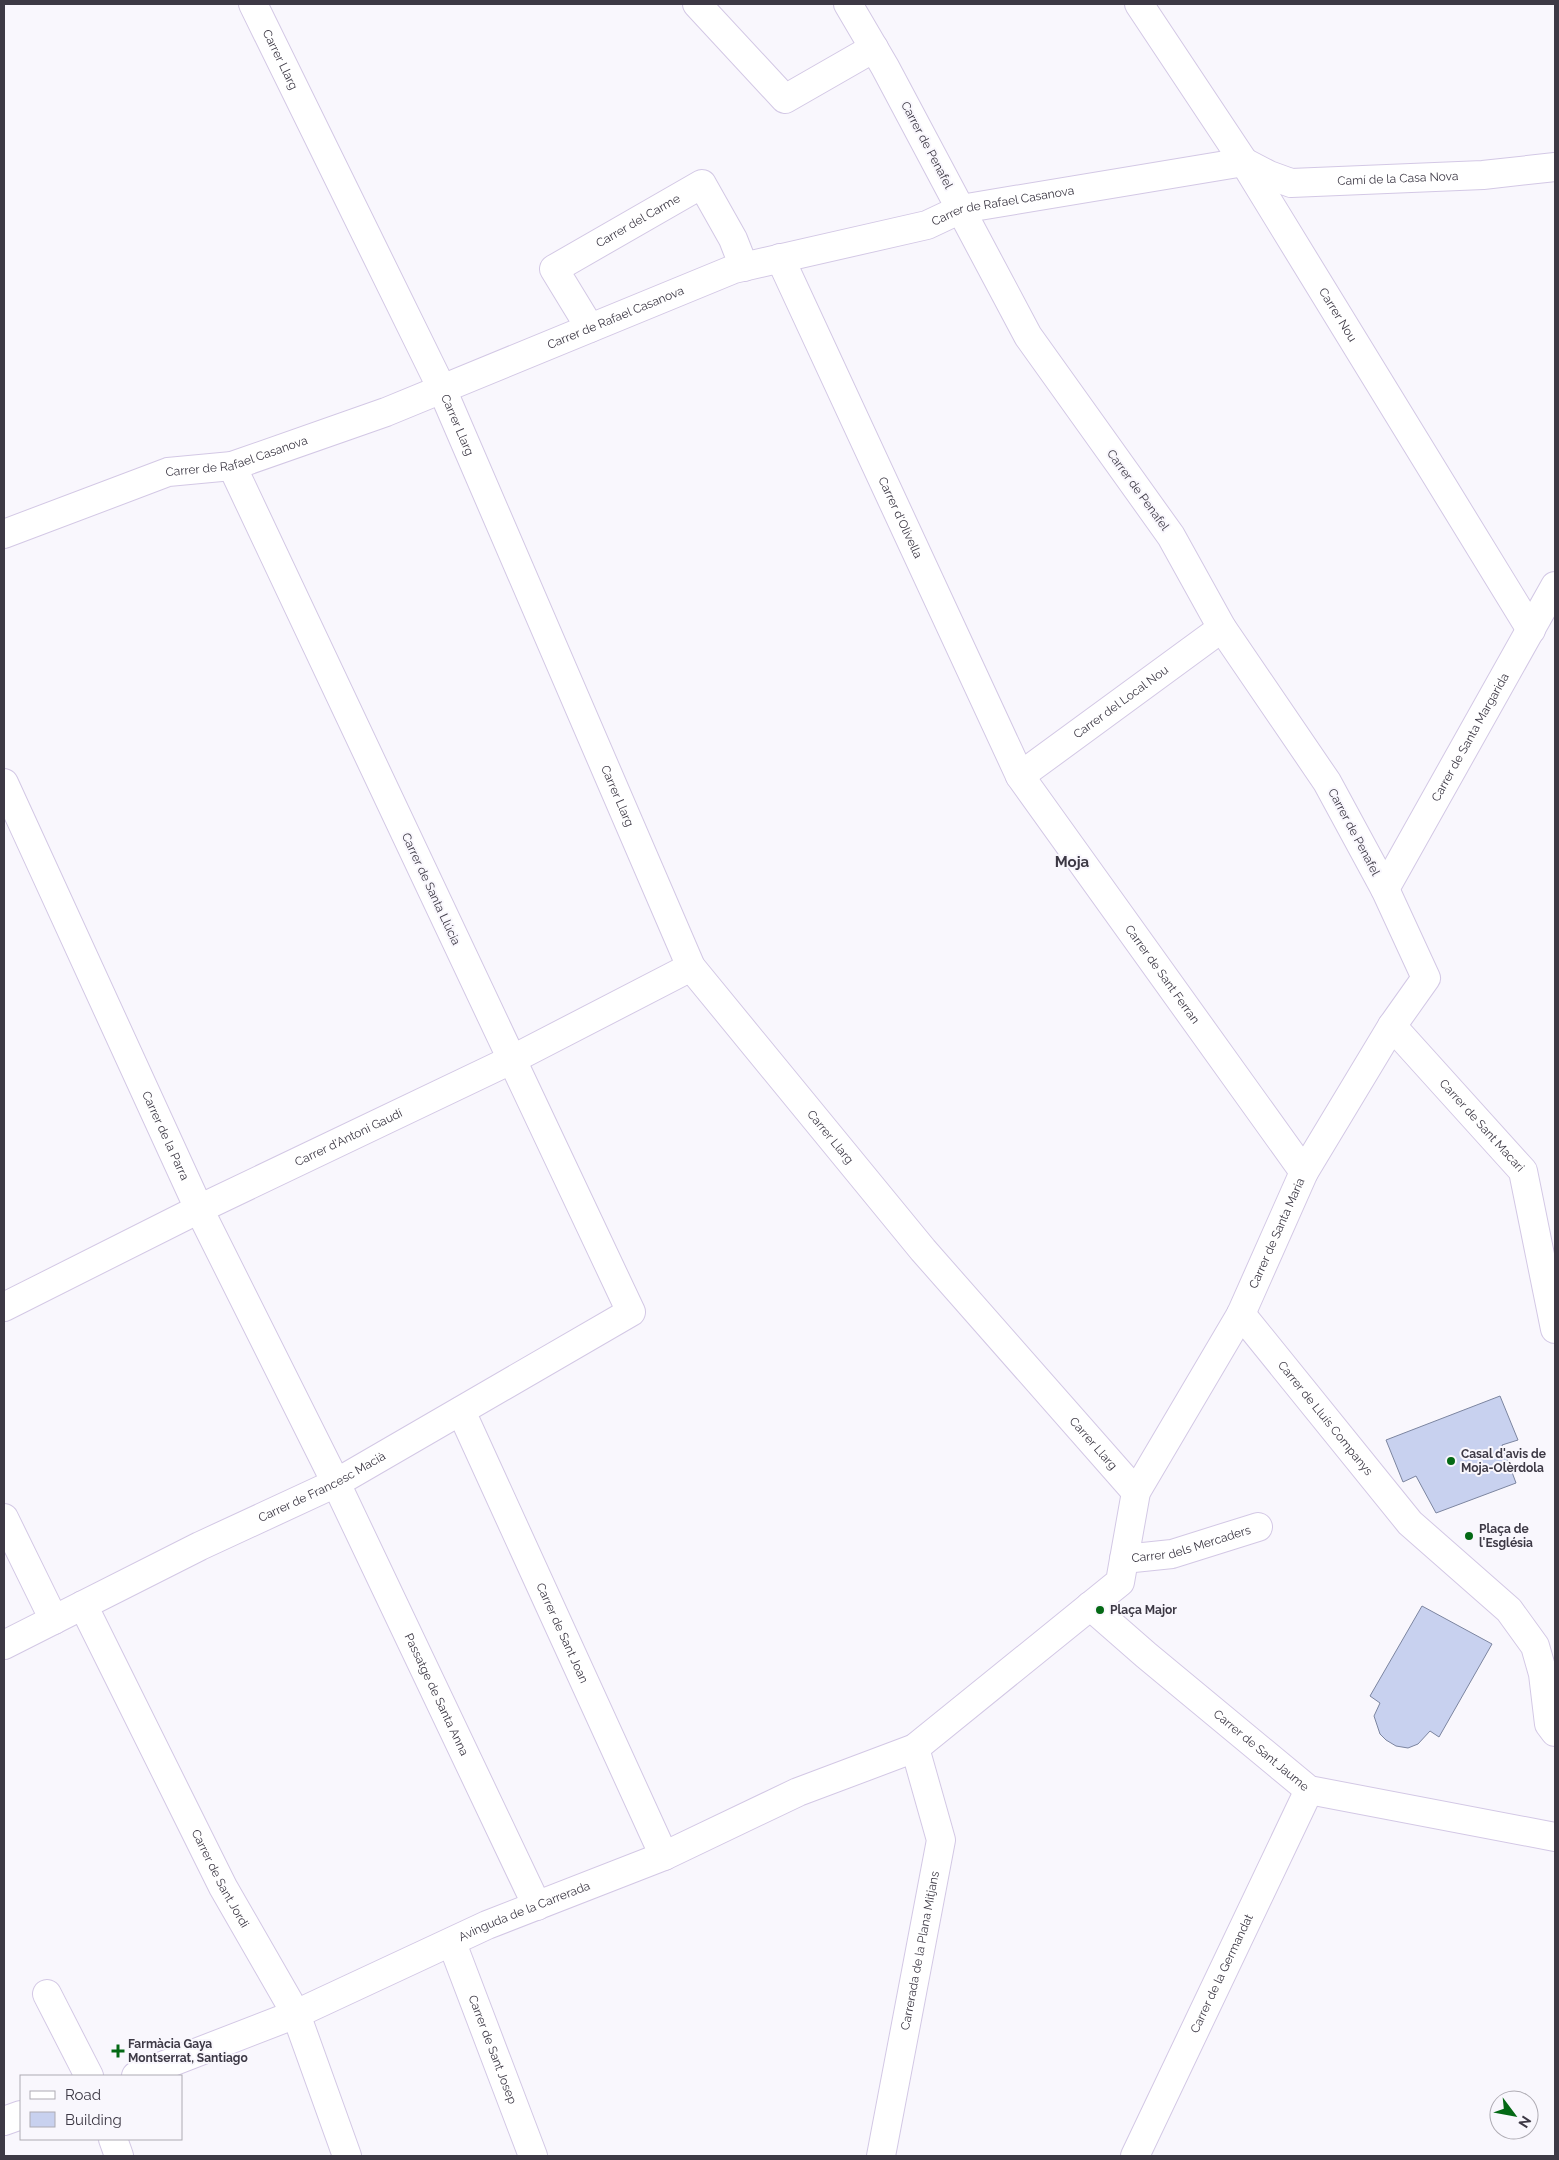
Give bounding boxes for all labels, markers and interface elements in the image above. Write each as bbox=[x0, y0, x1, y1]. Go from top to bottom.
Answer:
street label: Carrer Llarg bbox=[260, 27, 301, 92]
street label: Carrer de Penafel bbox=[898, 99, 956, 192]
street label: Camí de la Casa Nova bbox=[1337, 169, 1459, 188]
street label: Carrer de Rafael Casanova bbox=[929, 183, 1075, 229]
street label: Carrer del Carme bbox=[593, 191, 683, 250]
street label: Carrer de Rafael Casanova bbox=[545, 283, 686, 352]
street label: Carrer Nou bbox=[1316, 285, 1360, 344]
street label: Carrer Llarg bbox=[438, 392, 477, 458]
street label: Carrer de Rafael Casanova bbox=[165, 433, 309, 479]
street label: Carrer de Penafel bbox=[1104, 447, 1172, 534]
street label: Carrer d'Olivella bbox=[875, 475, 925, 560]
street label: Carrer del Local Nou bbox=[1071, 663, 1171, 741]
street label: Carrer de Santa Margarida bbox=[1429, 671, 1512, 804]
street label: Carrer Llarg bbox=[598, 763, 637, 829]
street label: Carrer de Penafel bbox=[1325, 786, 1383, 879]
street label: Carrer de Santa Llúcia bbox=[399, 831, 463, 947]
district label: Moja bbox=[1055, 853, 1090, 871]
street label: Carrer de Sant Ferran bbox=[1122, 922, 1202, 1026]
street label: Carrer de Sant Macari bbox=[1437, 1076, 1527, 1174]
street label: Carrer de la Parra bbox=[139, 1089, 192, 1183]
street label: Carrer d'Antoni Gaudí bbox=[293, 1106, 405, 1169]
street label: Carrer Llarg bbox=[804, 1107, 856, 1167]
street label: Carrer de Santa Maria bbox=[1246, 1176, 1307, 1291]
street label: Carrer de Lluís Companys bbox=[1275, 1358, 1376, 1478]
street label: Carrer Llarg bbox=[1066, 1414, 1120, 1473]
place label: Casal d'avis de Moja-Olèrdola bbox=[1461, 1447, 1546, 1475]
street label: Carrer de Francesc Macià bbox=[256, 1449, 388, 1525]
marker: Casal d'avis de Moja-Olèrdola bbox=[1445, 1455, 1457, 1467]
place label: Plaça de l'Església bbox=[1479, 1522, 1533, 1550]
street label: Carrer dels Mercaders bbox=[1131, 1523, 1253, 1565]
marker: Plaça de l'Església bbox=[1463, 1530, 1475, 1542]
street label: Carrer de Sant Joan bbox=[533, 1581, 591, 1685]
place label: Plaça Major bbox=[1110, 1603, 1177, 1617]
marker: Plaça Major bbox=[1094, 1604, 1106, 1616]
street label: Passatge de Santa Anna bbox=[401, 1631, 472, 1758]
street label: Carrer de Sant Jaume bbox=[1211, 1707, 1312, 1794]
street label: Carrer de Sant Jordi bbox=[189, 1827, 252, 1930]
street label: Carrerada de la Plana Mitjans bbox=[898, 1870, 942, 2031]
street label: Avinguda de la Carrerada bbox=[456, 1879, 592, 1944]
street label: Carrer de la Germandat bbox=[1188, 1912, 1256, 2035]
street label: Carrer de Sant Josep bbox=[465, 1993, 520, 2106]
place label: Farmàcia Gaya Montserrat, Santiago bbox=[128, 2037, 248, 2065]
marker: Farmàcia Gaya Montserrat, Santiago bbox=[112, 2045, 124, 2057]
legend bbox=[20, 2075, 182, 2140]
text: Road bbox=[65, 2086, 101, 2104]
north arrow bbox=[1489, 2090, 1539, 2140]
text: Building bbox=[65, 2111, 122, 2129]
text: N bbox=[1515, 2113, 1535, 2131]

